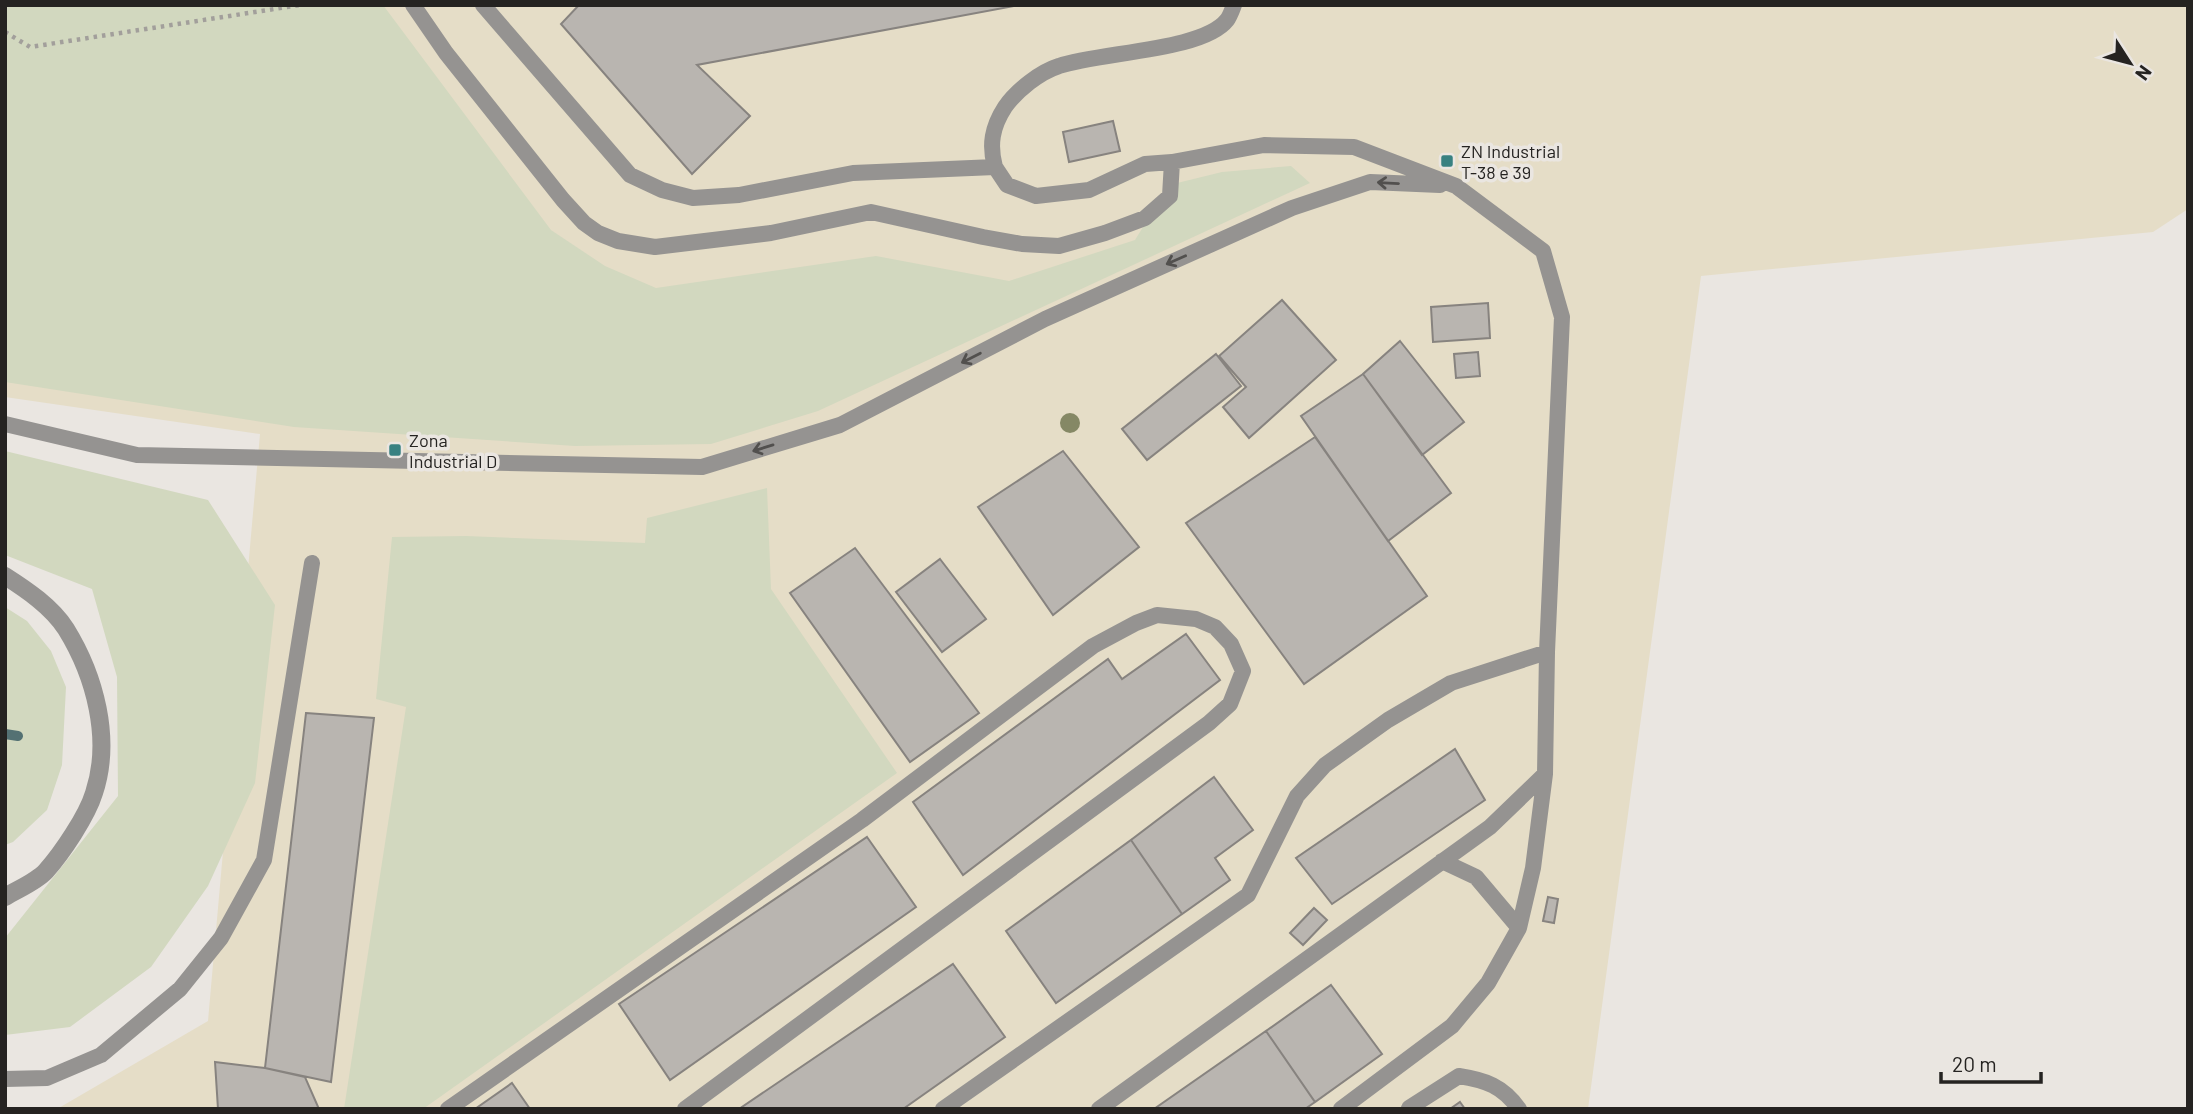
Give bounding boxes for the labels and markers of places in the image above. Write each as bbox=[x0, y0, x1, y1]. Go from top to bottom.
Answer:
place label: ZN Industrial T-38 e 39 bbox=[1461, 140, 1560, 183]
marker: ZN Industrial T-38 e 39 bbox=[1439, 153, 1455, 169]
place label: Zona Industrial D bbox=[409, 429, 497, 472]
marker: Zona Industrial D bbox=[387, 442, 403, 458]

